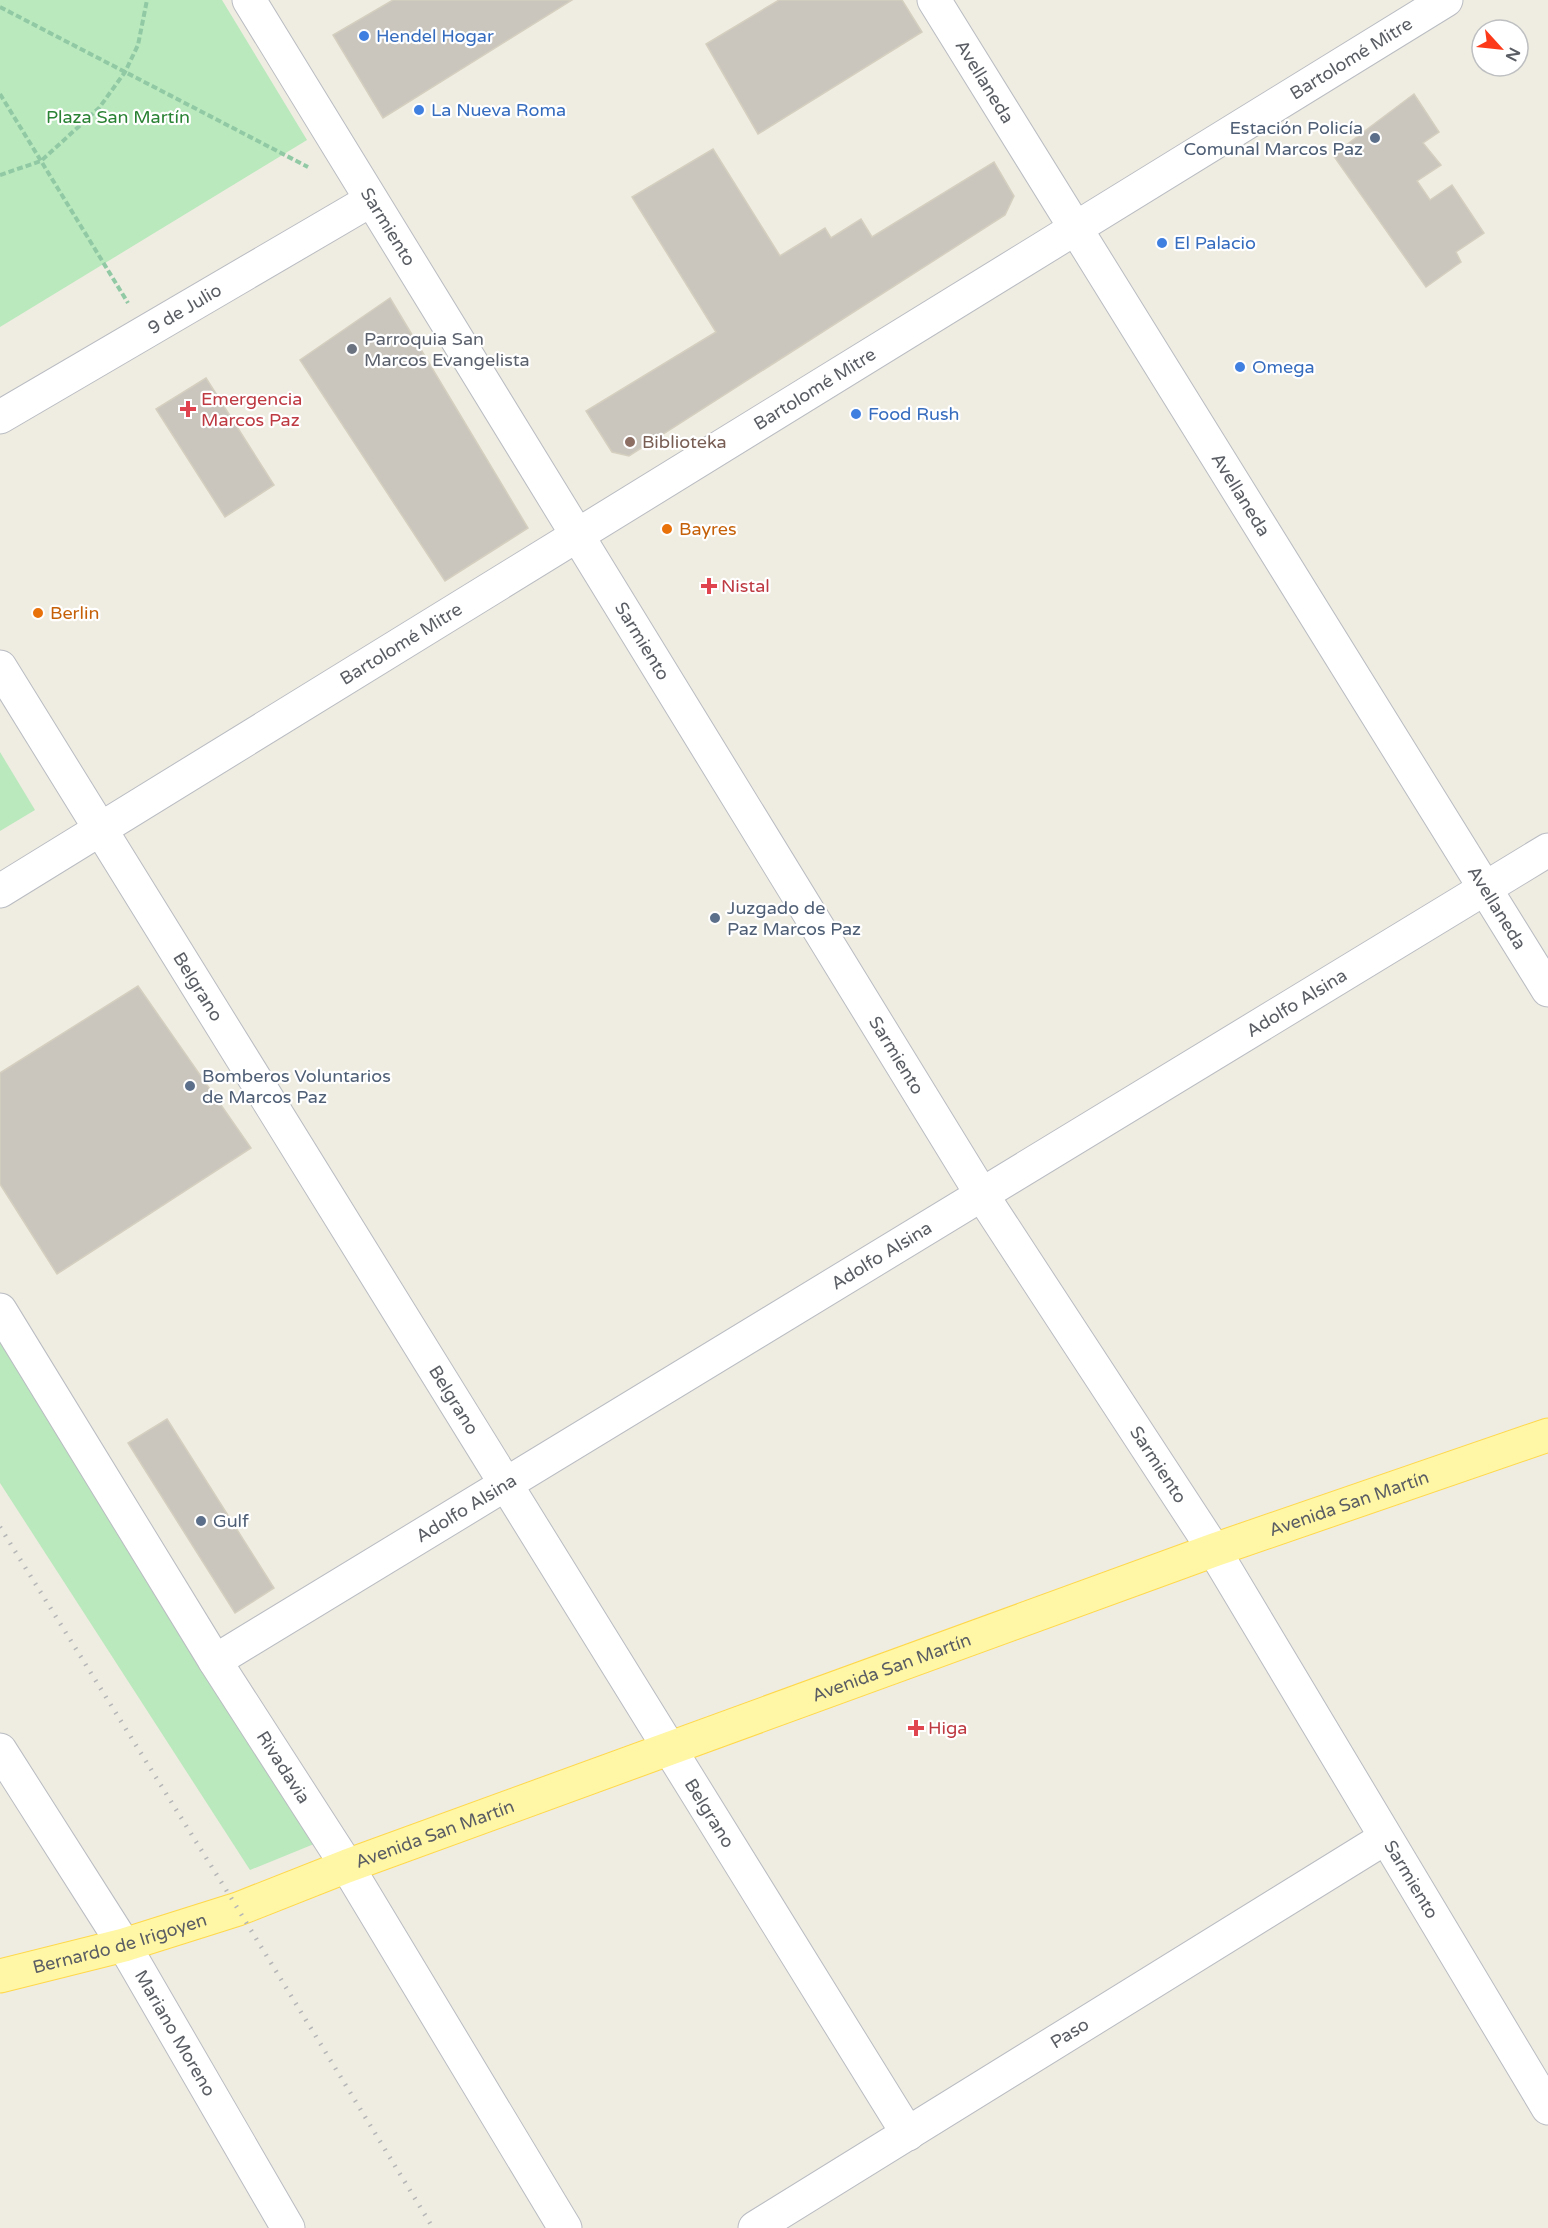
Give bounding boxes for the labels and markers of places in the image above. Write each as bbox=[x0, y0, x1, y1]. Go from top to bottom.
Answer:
place label: Hendel Hogar bbox=[376, 25, 494, 47]
marker: Hendel Hogar bbox=[357, 29, 371, 43]
place label: La Nueva Roma bbox=[431, 99, 566, 121]
marker: La Nueva Roma bbox=[412, 103, 426, 117]
place label: Estación Policía Comunal Marcos Paz bbox=[1184, 117, 1363, 160]
marker: Estación Policía Comunal Marcos Paz bbox=[1368, 131, 1382, 145]
place label: El Palacio bbox=[1174, 232, 1256, 254]
marker: El Palacio bbox=[1155, 236, 1169, 250]
place label: Parroquia San Marcos Evangelista bbox=[364, 328, 530, 371]
marker: Parroquia San Marcos Evangelista bbox=[345, 342, 359, 356]
place label: Omega bbox=[1252, 356, 1315, 378]
marker: Omega bbox=[1233, 360, 1247, 374]
place label: Emergencia Marcos Paz bbox=[201, 388, 302, 431]
marker: Emergencia Marcos Paz bbox=[179, 400, 197, 418]
place label: Food Rush bbox=[868, 403, 960, 425]
marker: Food Rush bbox=[849, 407, 863, 421]
place label: Biblioteka bbox=[642, 431, 727, 453]
marker: Biblioteka bbox=[623, 435, 637, 449]
place label: Bayres bbox=[679, 518, 737, 540]
marker: Bayres bbox=[660, 522, 674, 536]
place label: Nistal bbox=[721, 575, 770, 597]
marker: Nistal bbox=[702, 579, 716, 593]
place label: Berlin bbox=[50, 602, 99, 624]
marker: Berlin bbox=[31, 606, 45, 620]
place label: Juzgado de Paz Marcos Paz bbox=[727, 897, 861, 940]
marker: Juzgado de Paz Marcos Paz bbox=[708, 911, 722, 925]
place label: Bomberos Voluntarios de Marcos Paz bbox=[202, 1065, 391, 1108]
marker: Bomberos Voluntarios de Marcos Paz bbox=[183, 1079, 197, 1093]
place label: Gulf bbox=[213, 1510, 249, 1532]
marker: Gulf bbox=[194, 1514, 208, 1528]
place label: Higa bbox=[928, 1717, 967, 1739]
marker: Higa bbox=[909, 1721, 923, 1735]

